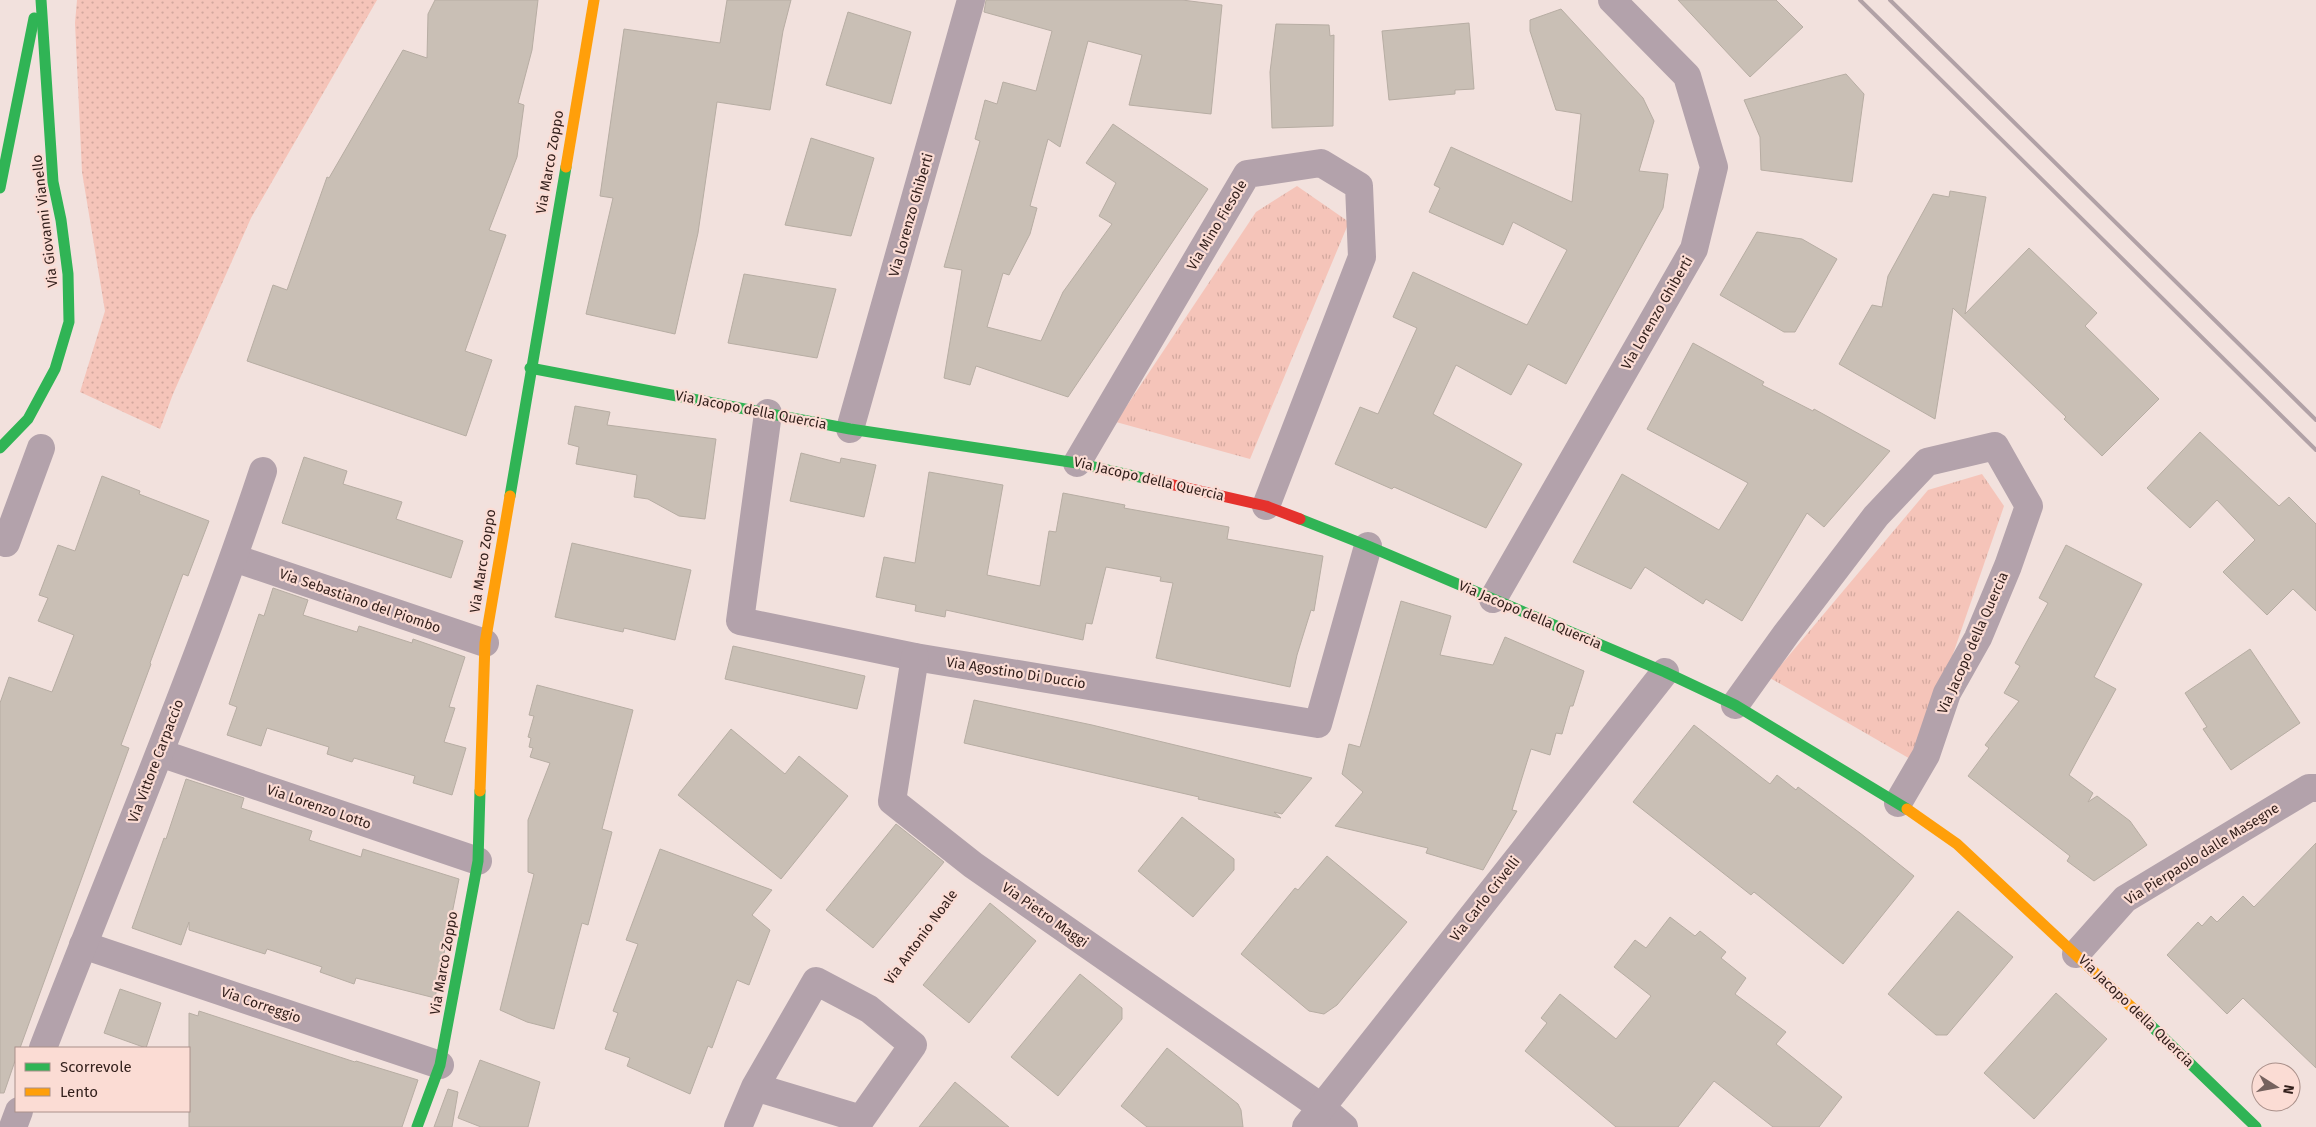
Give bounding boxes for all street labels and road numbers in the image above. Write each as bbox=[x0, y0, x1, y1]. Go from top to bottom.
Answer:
street label: Via Marco Zoppo bbox=[533, 109, 567, 215]
street label: Via Lorenzo Ghiberti bbox=[885, 151, 937, 279]
street label: Via Giovanni Vianello bbox=[28, 154, 62, 288]
street label: Via Mino Fiesole bbox=[1183, 177, 1251, 273]
street label: Via Lorenzo Ghiberti bbox=[1618, 253, 1696, 373]
street label: Via Jacopo della Quercia bbox=[674, 387, 828, 433]
street label: Via Jacopo della Quercia bbox=[1072, 453, 1226, 505]
street label: Via Marco Zoppo bbox=[466, 508, 500, 614]
street label: Via Sebastiano del Piombo bbox=[277, 565, 443, 637]
street label: Via Jacopo della Quercia bbox=[1934, 569, 2012, 717]
street label: Via Jacopo della Quercia bbox=[1456, 577, 1604, 653]
street label: Via Agostino Di Duccio bbox=[945, 654, 1087, 692]
street label: Via Vittore Carpaccio bbox=[125, 697, 187, 825]
street label: Via Lorenzo Lotto bbox=[264, 781, 374, 833]
street label: Via Pierpaolo dalle Masegne bbox=[2122, 799, 2282, 909]
street label: Via Carlo Crivelli bbox=[1447, 853, 1523, 945]
street label: Via Pietro Maggi bbox=[999, 879, 1091, 951]
street label: Via Antonio Noale bbox=[881, 886, 961, 988]
street label: Via Marco Zoppo bbox=[427, 910, 461, 1016]
street label: Via Jacopo della Quercia bbox=[2075, 951, 2197, 1071]
street label: Via Correggio bbox=[219, 983, 303, 1027]

